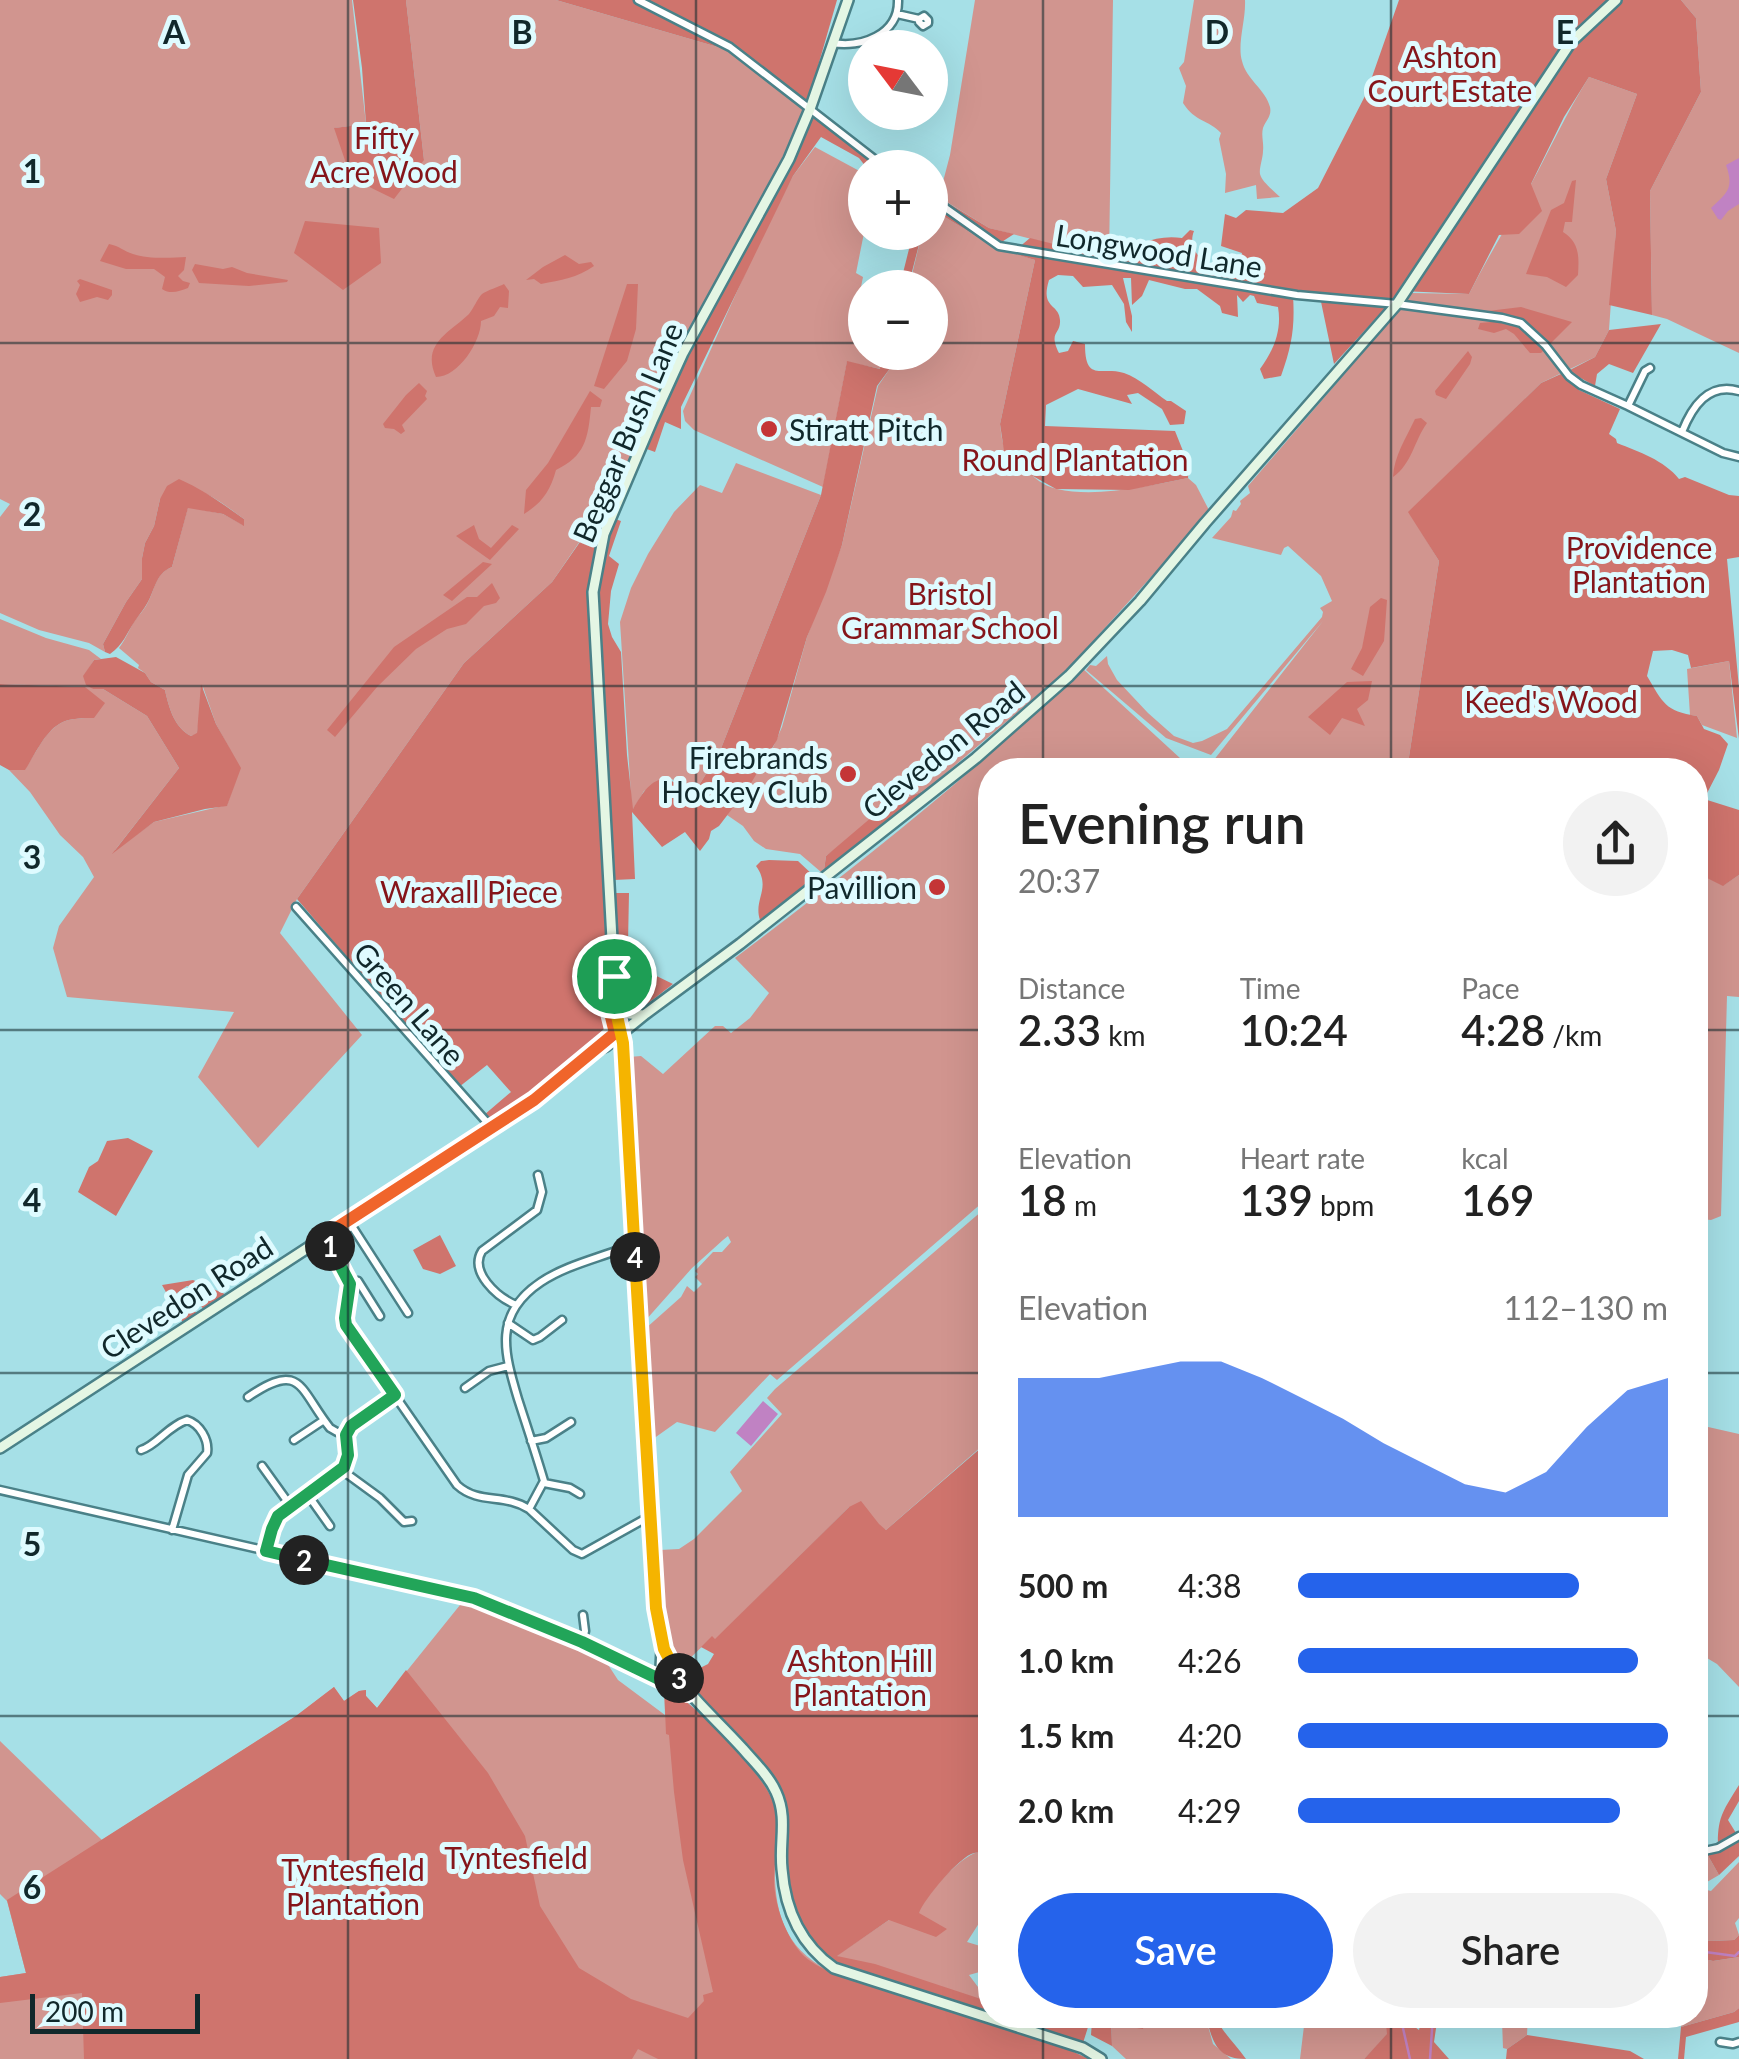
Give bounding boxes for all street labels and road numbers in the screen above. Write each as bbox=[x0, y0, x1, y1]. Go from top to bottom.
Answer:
street label: Longwood Lane bbox=[1053, 216, 1265, 284]
street label: Beggar Bush Lane bbox=[564, 317, 690, 547]
street label: Clevedon Road bbox=[855, 673, 1031, 825]
street label: Green Lane bbox=[347, 934, 473, 1072]
street label: Clevedon Road bbox=[93, 1228, 279, 1366]

